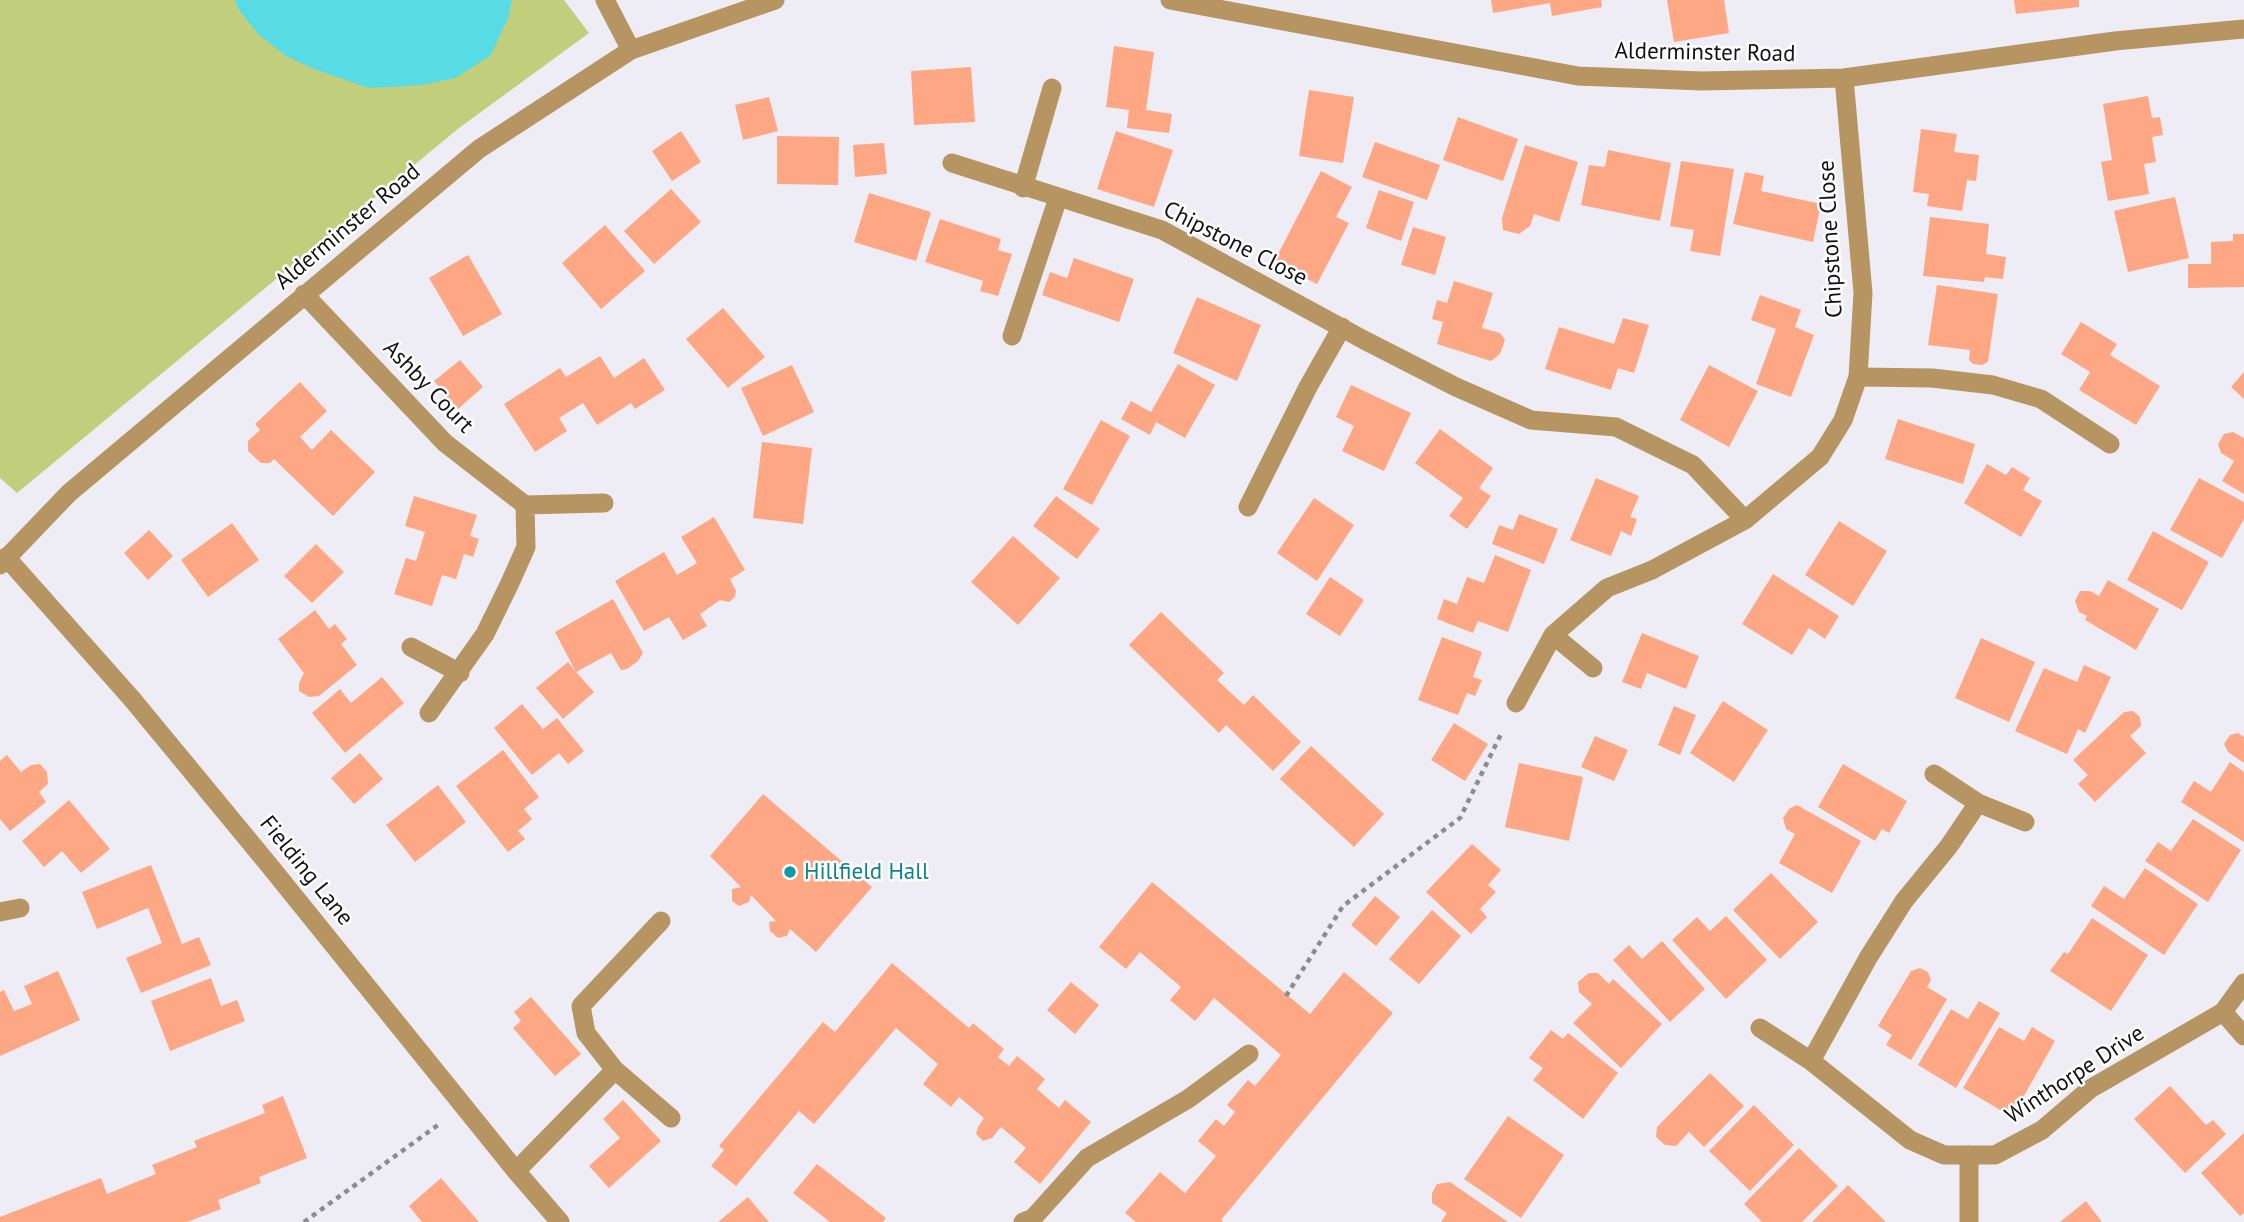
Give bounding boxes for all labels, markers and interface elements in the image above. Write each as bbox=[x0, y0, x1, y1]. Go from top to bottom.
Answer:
street label: Alderminster Road bbox=[1614, 38, 1796, 68]
street label: Alderminster Road bbox=[270, 158, 426, 296]
street label: Chipstone Close bbox=[1813, 159, 1849, 319]
street label: Chipstone Close bbox=[1158, 196, 1312, 292]
street label: Ashby Court bbox=[377, 335, 479, 439]
street label: Fielding Lane bbox=[253, 811, 359, 931]
place label: Hillfield Hall bbox=[804, 858, 929, 886]
marker: Hillfield Hall bbox=[782, 864, 798, 880]
street label: Winthorpe Drive bbox=[2000, 1020, 2150, 1130]

